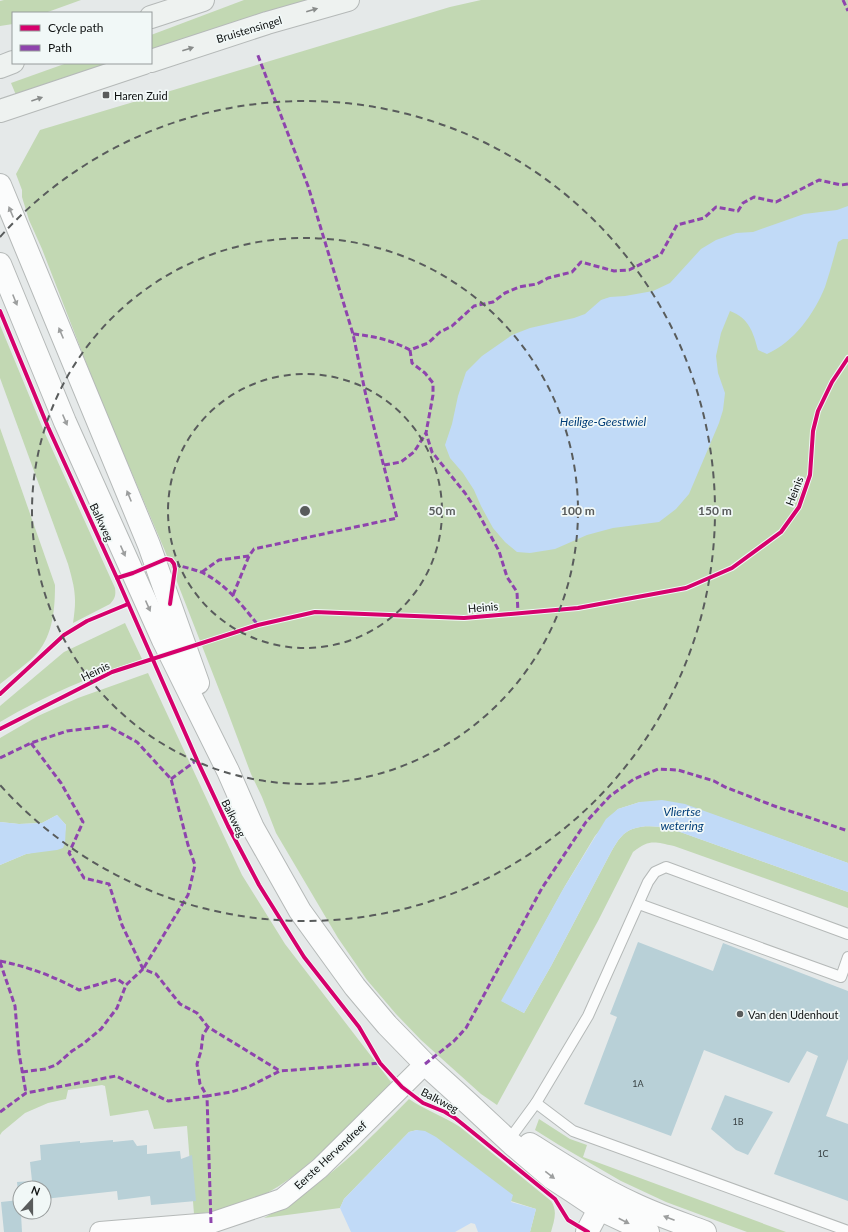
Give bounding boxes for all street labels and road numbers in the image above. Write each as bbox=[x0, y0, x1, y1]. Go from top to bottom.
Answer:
street label: Bruistensingel bbox=[215, 13, 283, 45]
street label: Heinis bbox=[783, 474, 806, 507]
street label: Balkweg bbox=[87, 501, 117, 543]
street label: Heinis bbox=[467, 599, 499, 615]
street label: Heinis bbox=[79, 658, 112, 683]
street label: Balkweg bbox=[219, 797, 249, 839]
street label: Balkweg bbox=[419, 1085, 461, 1115]
street label: Eerste Hervendreef bbox=[291, 1118, 369, 1192]

